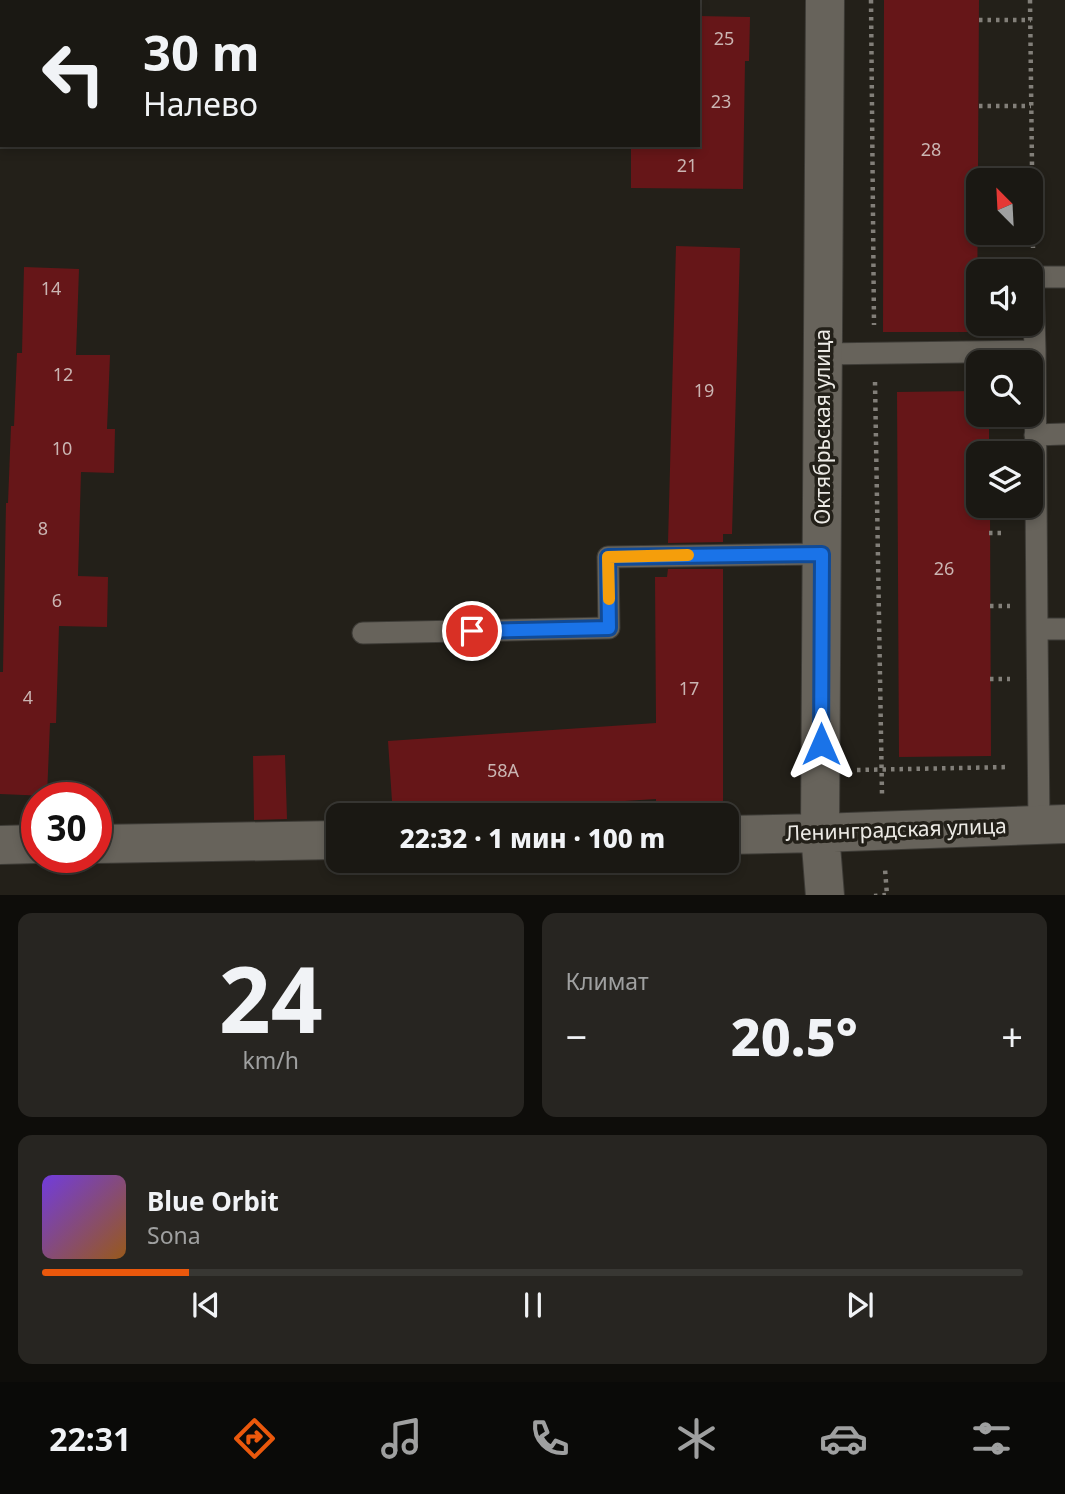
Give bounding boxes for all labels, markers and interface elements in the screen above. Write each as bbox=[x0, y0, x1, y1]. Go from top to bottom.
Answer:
text: 30 m bbox=[143, 19, 260, 85]
house number: 25 bbox=[714, 26, 734, 50]
icon: left bbox=[28, 28, 119, 119]
text: Налево bbox=[143, 82, 258, 125]
house number: 23 bbox=[711, 89, 731, 113]
house number: 28 bbox=[921, 137, 941, 161]
house number: 21 bbox=[677, 153, 697, 177]
north arrow bbox=[966, 168, 1043, 245]
map controls bbox=[966, 168, 1043, 518]
button: sound bbox=[966, 259, 1043, 336]
house number: 14 bbox=[41, 276, 61, 300]
street label: Октябрьская улица bbox=[808, 329, 836, 525]
button: search bbox=[966, 350, 1043, 427]
house number: 12 bbox=[53, 362, 73, 386]
house number: 19 bbox=[694, 378, 714, 402]
house number: 10 bbox=[52, 436, 72, 460]
button: layers bbox=[966, 441, 1043, 518]
house number: 8 bbox=[38, 516, 48, 540]
house number: 26 bbox=[934, 556, 954, 580]
house number: 6 bbox=[52, 588, 62, 612]
pin bbox=[442, 601, 502, 661]
icon: arrive bbox=[453, 612, 491, 650]
house number: 17 bbox=[679, 676, 699, 700]
house number: 4 bbox=[23, 685, 33, 709]
position arrow bbox=[784, 707, 858, 781]
house number: 58А bbox=[487, 758, 520, 782]
speed limit sign: 30 bbox=[21, 782, 112, 873]
street label: Ленинградская улица bbox=[785, 811, 1007, 847]
text: 22:32 · 1 мин · 100 m bbox=[400, 820, 665, 856]
text: 24 bbox=[219, 936, 323, 1060]
text: Климат bbox=[566, 965, 649, 997]
text: 20.5° bbox=[731, 1000, 858, 1071]
text: − bbox=[566, 1010, 587, 1062]
text: + bbox=[1001, 1010, 1023, 1062]
text: km/h bbox=[242, 1044, 299, 1076]
text: Blue Orbit bbox=[147, 1183, 279, 1219]
text: Sona bbox=[147, 1219, 201, 1251]
icon: previous bbox=[187, 1286, 225, 1324]
icon: pause bbox=[514, 1286, 552, 1324]
icon: next bbox=[841, 1286, 879, 1324]
icon: directions bbox=[230, 1414, 279, 1463]
icon: music bbox=[377, 1414, 426, 1463]
icon: phone bbox=[525, 1414, 574, 1463]
icon: climate bbox=[672, 1414, 721, 1463]
icon: car bbox=[819, 1414, 868, 1463]
icon: filters bbox=[967, 1414, 1016, 1463]
text: 22:31 bbox=[49, 1417, 131, 1460]

